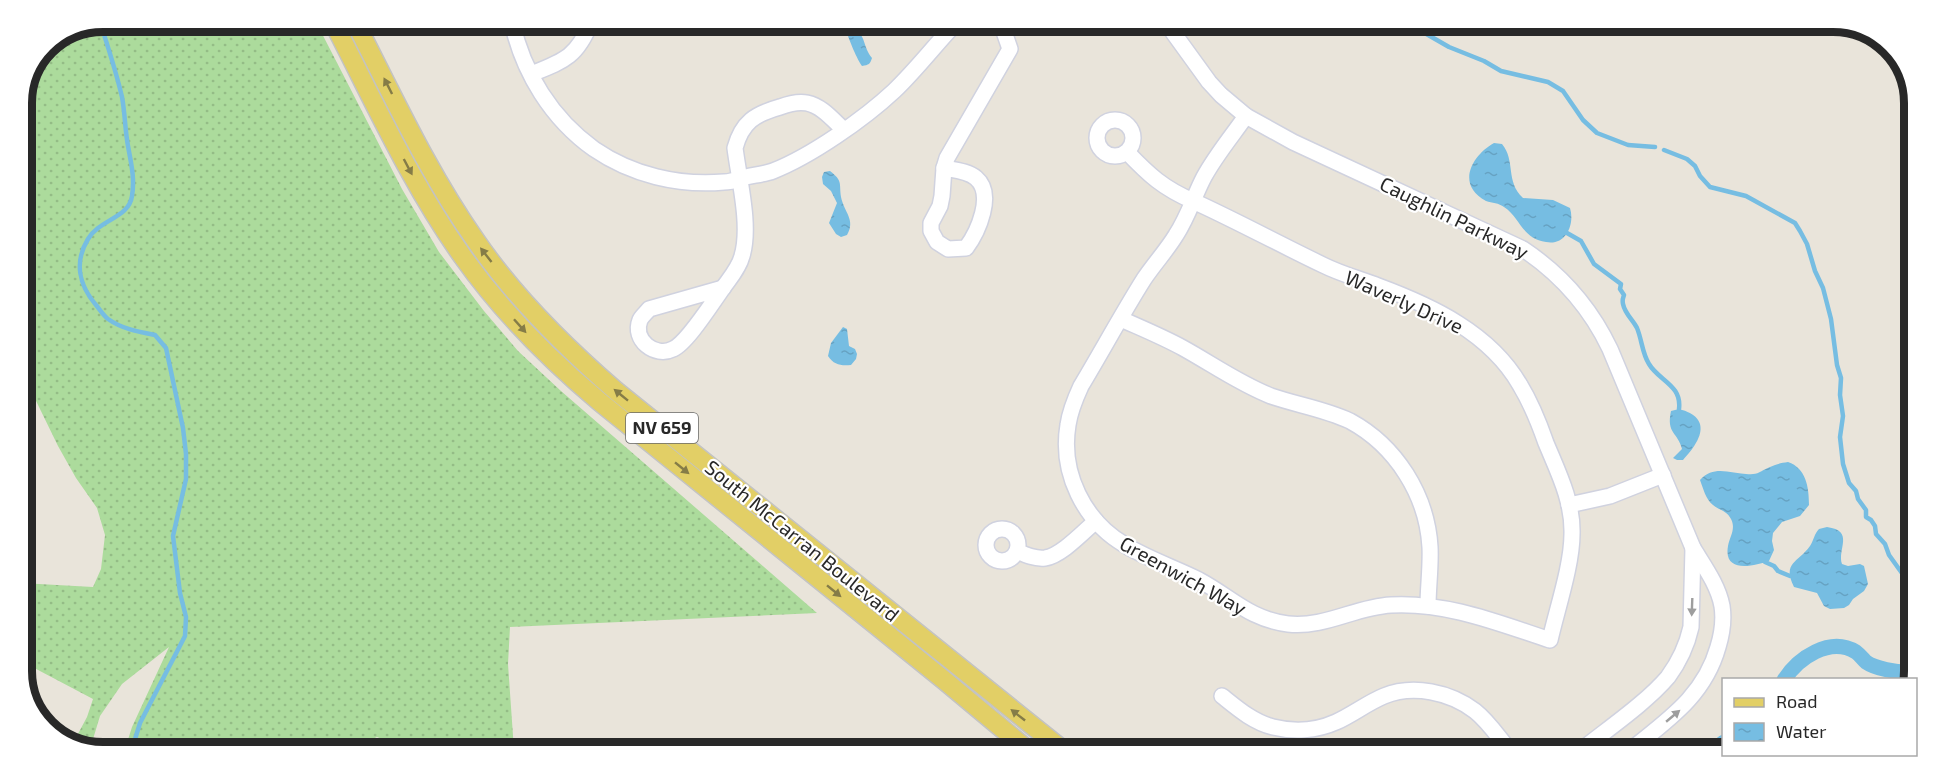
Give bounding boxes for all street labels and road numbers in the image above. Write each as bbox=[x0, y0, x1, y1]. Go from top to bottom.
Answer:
street label: Caughlin Parkway bbox=[1376, 171, 1533, 264]
street label: Waverly Drive bbox=[1342, 264, 1467, 338]
road number: NV 659 bbox=[626, 413, 698, 443]
street label: South McCarran Boulevard bbox=[701, 454, 905, 626]
street label: Greenwich Way bbox=[1116, 531, 1251, 620]

